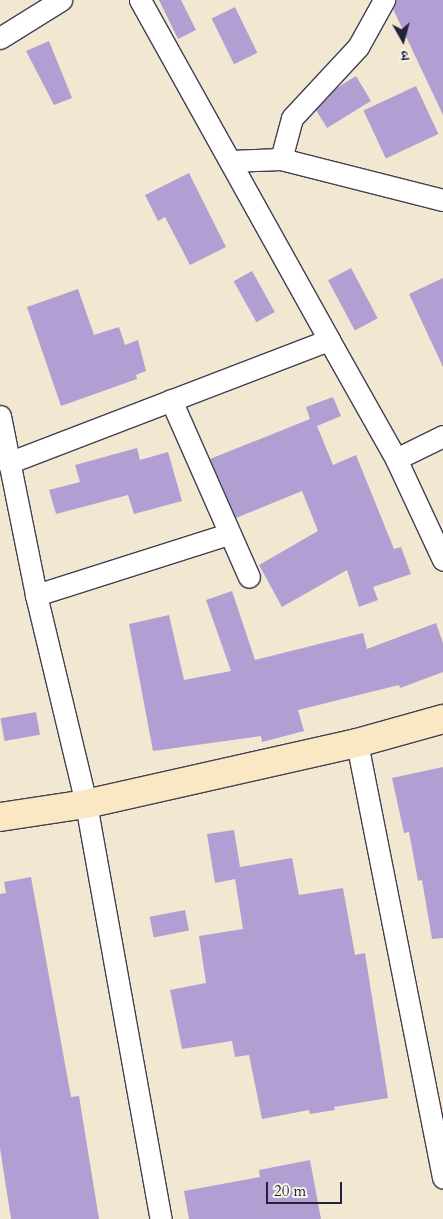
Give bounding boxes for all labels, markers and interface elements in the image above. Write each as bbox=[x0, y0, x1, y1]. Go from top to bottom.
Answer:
north arrow bbox=[378, 15, 428, 65]
text: उ bbox=[400, 46, 410, 65]
scale bar bbox=[268, 1172, 344, 1204]
text: 20 m bbox=[274, 1181, 306, 1201]

